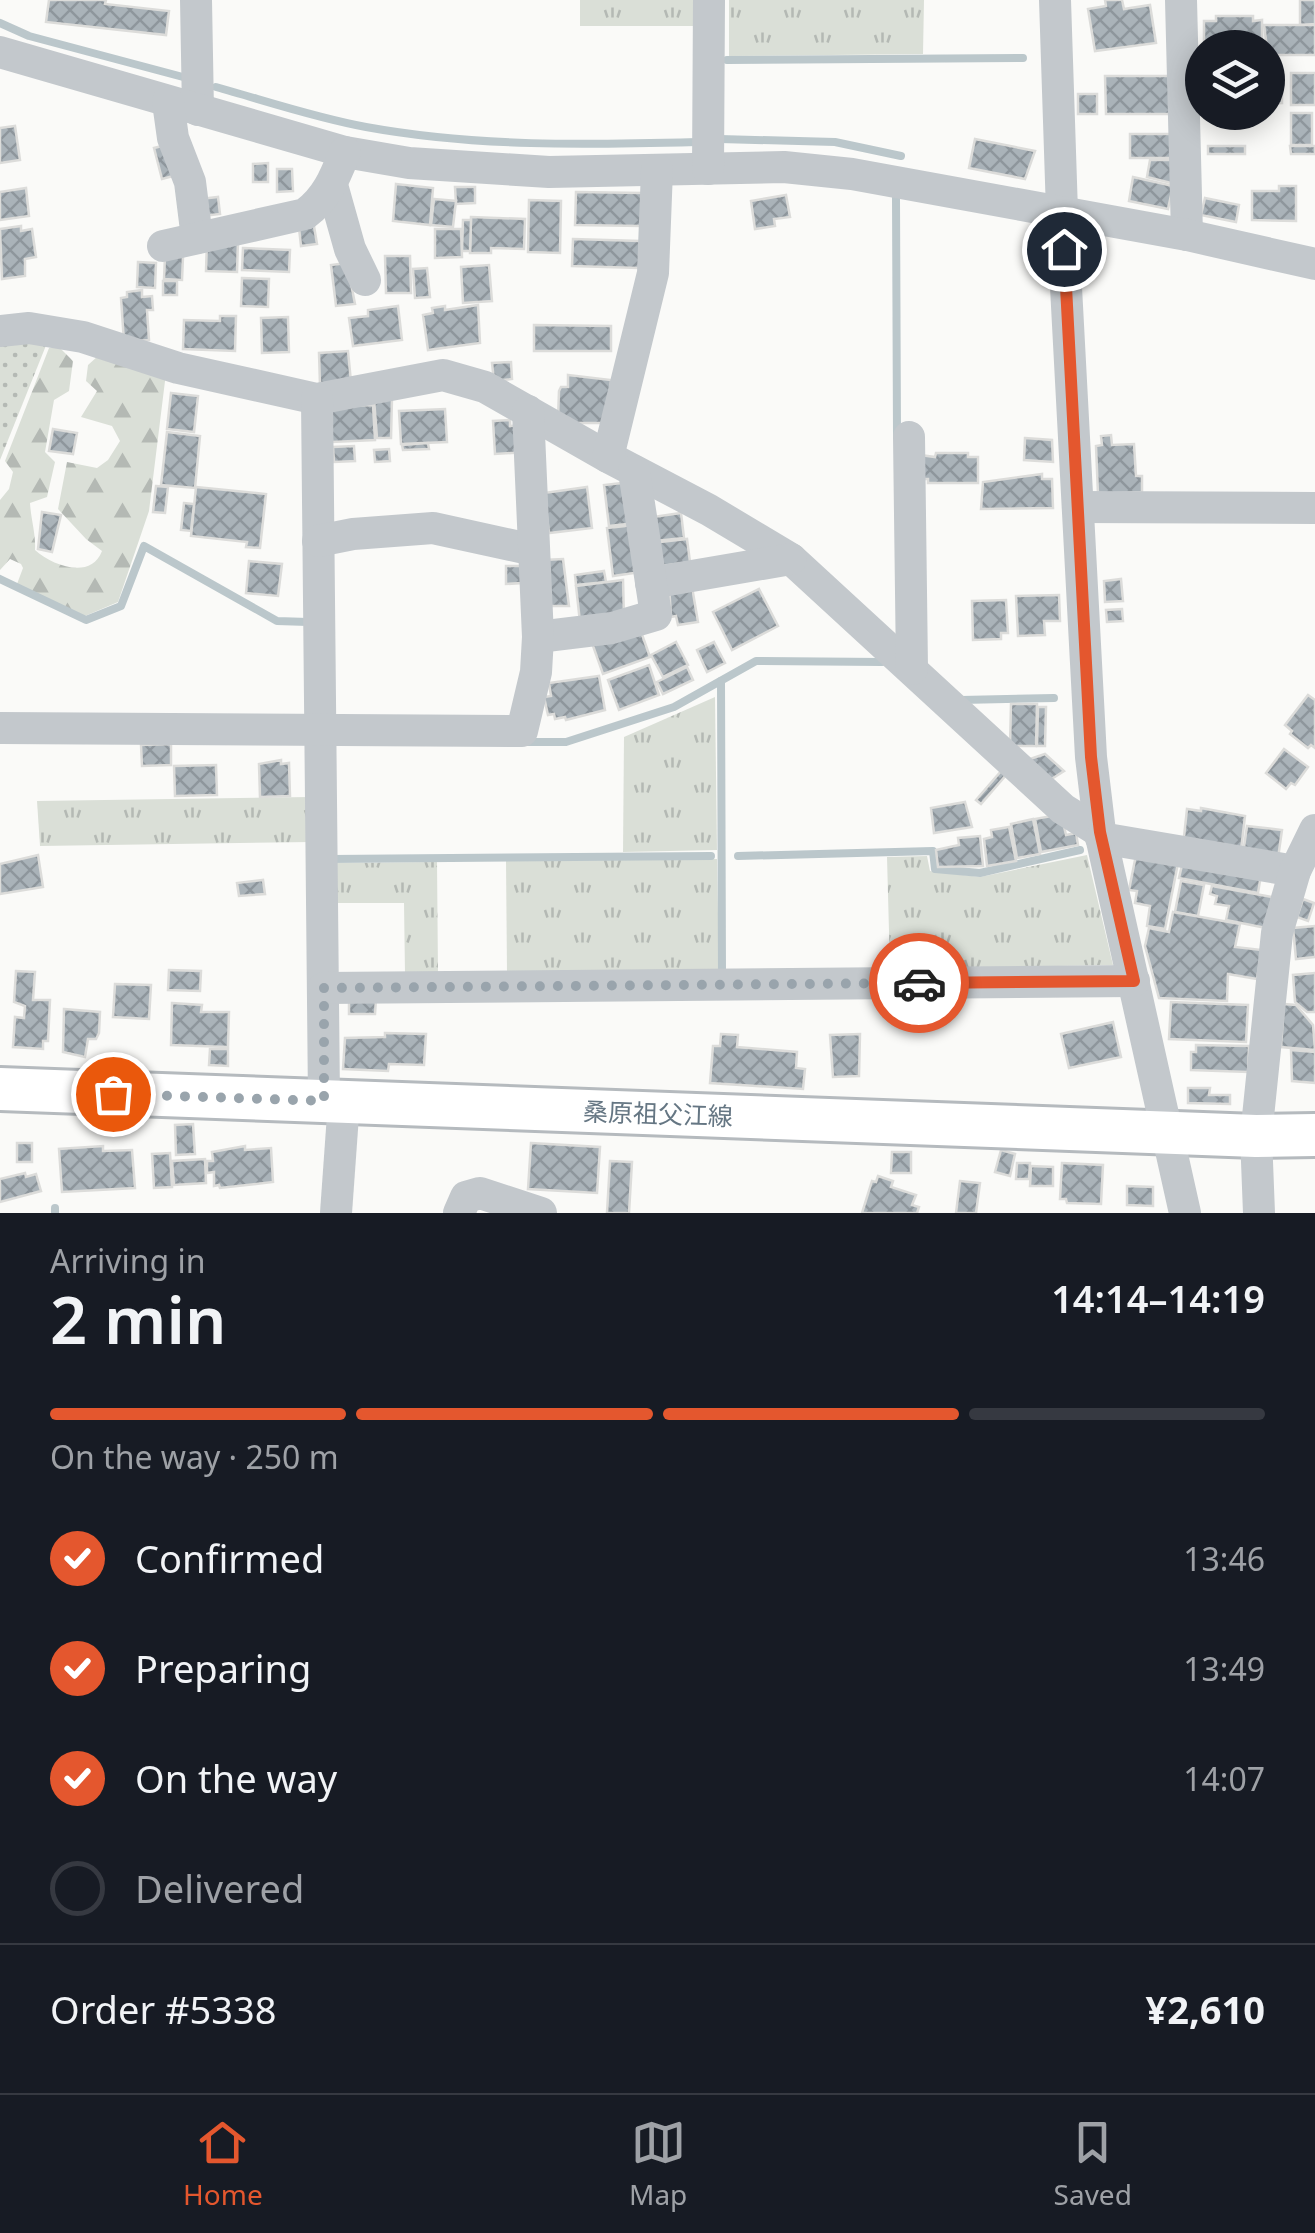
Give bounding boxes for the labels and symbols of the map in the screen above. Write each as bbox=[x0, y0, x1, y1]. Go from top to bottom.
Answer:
pin bbox=[1022, 207, 1107, 292]
courier bbox=[869, 933, 969, 1033]
pin bbox=[71, 1052, 156, 1137]
street label: 桑原祖父江線 bbox=[582, 1093, 734, 1133]

